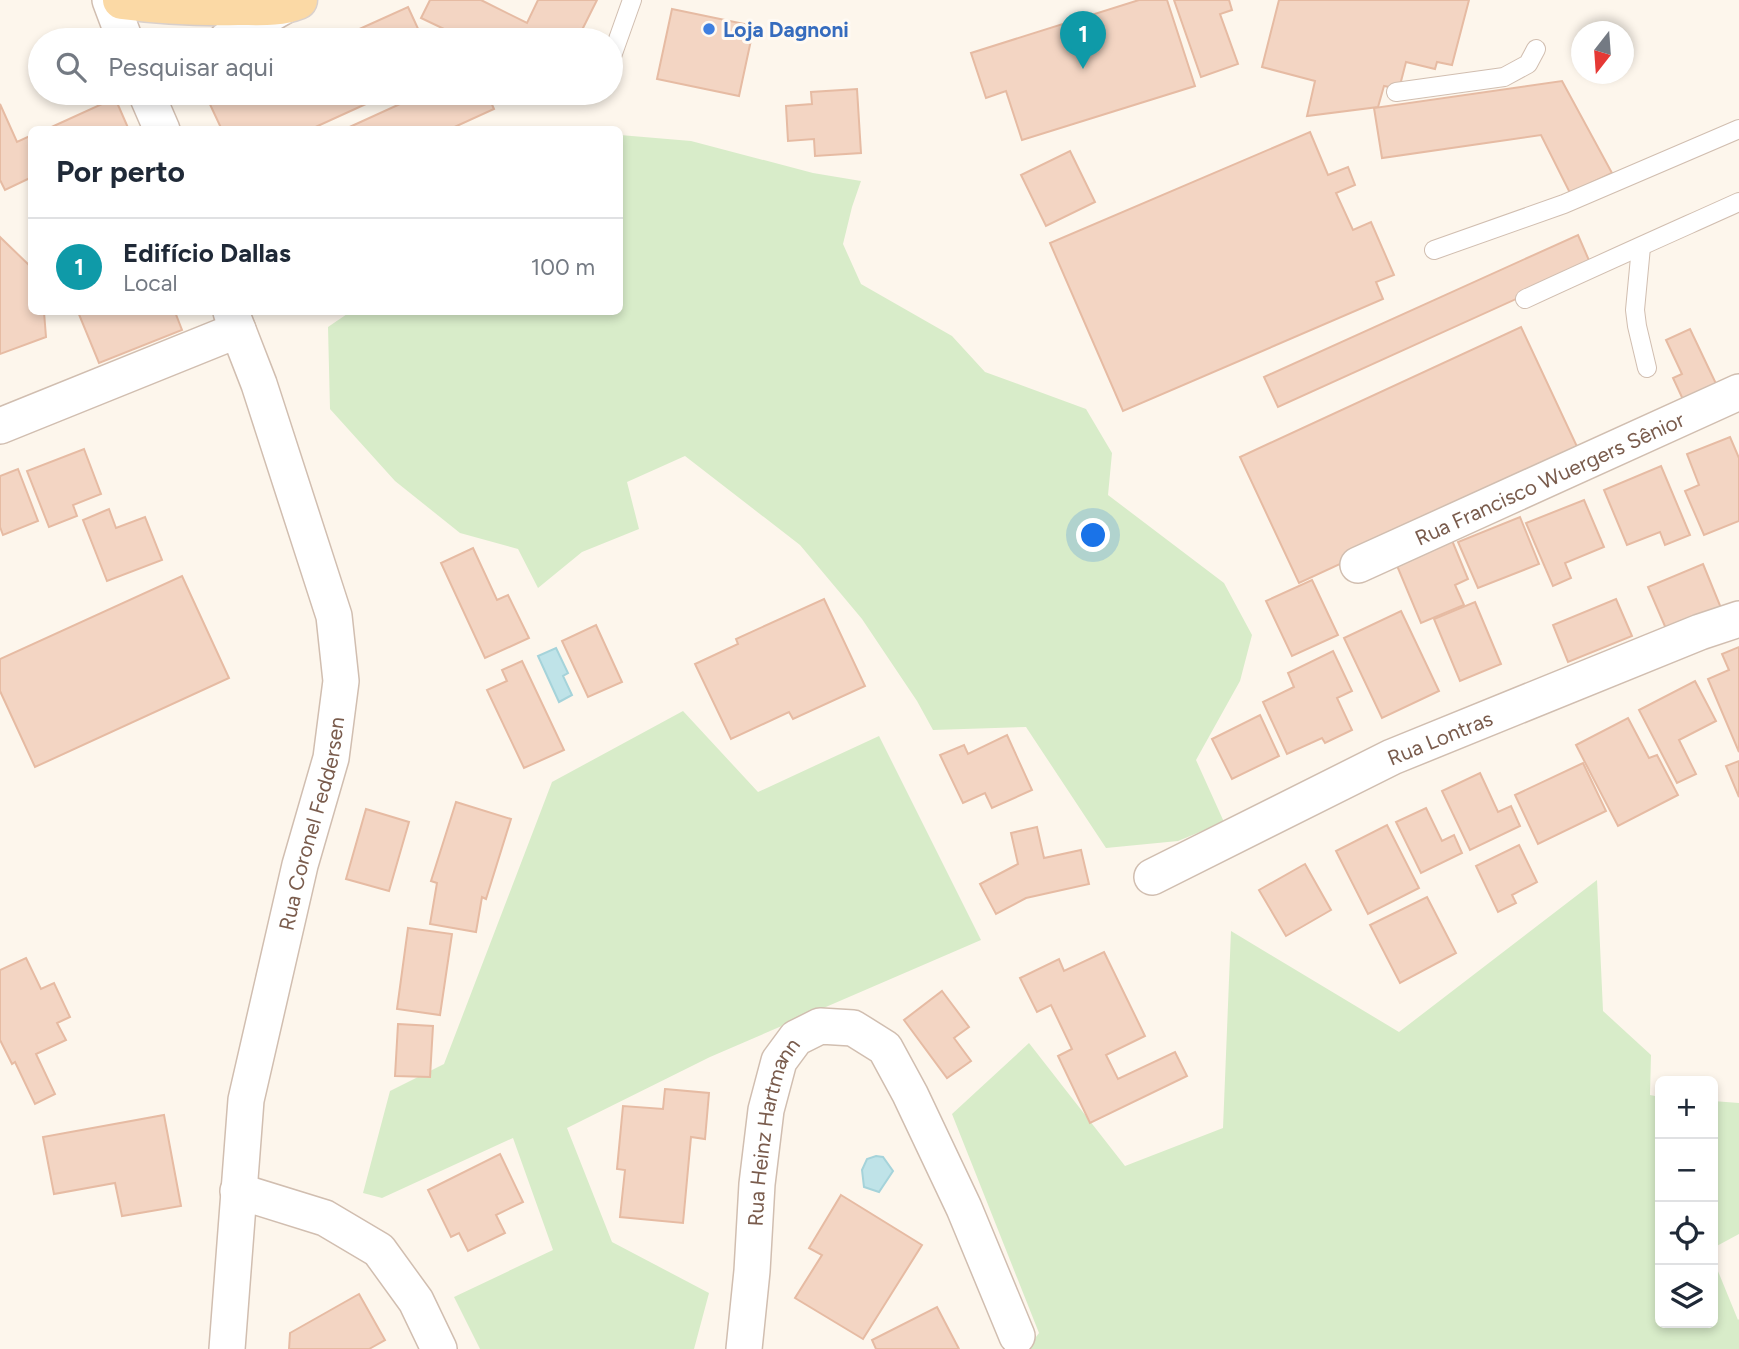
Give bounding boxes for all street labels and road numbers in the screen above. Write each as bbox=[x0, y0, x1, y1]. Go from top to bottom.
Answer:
street label: Rua Francisco Wuergers Sênior bbox=[1411, 406, 1688, 550]
street label: Rua Lontras bbox=[1384, 705, 1496, 770]
street label: Rua Coronel Feddersen bbox=[273, 715, 349, 933]
street label: Rua Heinz Hartmann bbox=[742, 1033, 805, 1227]

